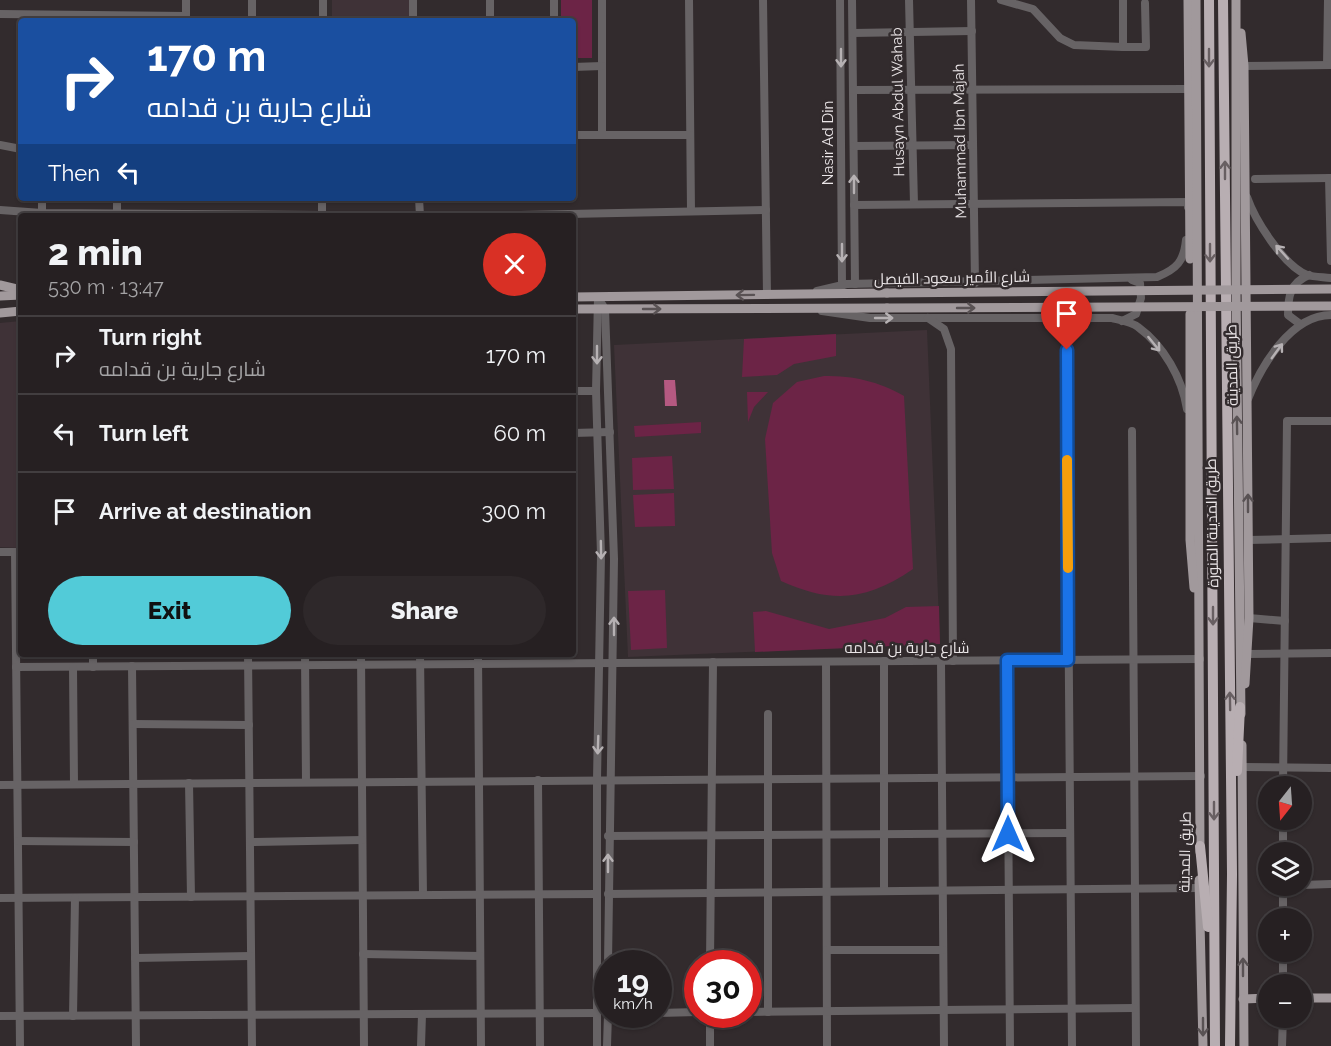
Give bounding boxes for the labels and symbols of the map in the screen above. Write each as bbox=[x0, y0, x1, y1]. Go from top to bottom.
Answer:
street label: Husayn Abdul Wahab bbox=[888, 27, 908, 177]
one-way arrow bbox=[835, 48, 847, 68]
one-way arrow bbox=[1203, 48, 1215, 68]
street label: Muhammad Ibn Majah bbox=[950, 63, 970, 219]
street label: Nasir Ad Din bbox=[819, 101, 837, 185]
one-way arrow bbox=[1219, 160, 1231, 180]
one-way arrow bbox=[848, 174, 860, 194]
one-way arrow bbox=[836, 243, 848, 263]
one-way arrow bbox=[1204, 243, 1216, 263]
one-way arrow bbox=[1275, 245, 1289, 260]
street label: شارع الأمير سعود الفيصل bbox=[874, 268, 1030, 290]
pin bbox=[1041, 288, 1092, 350]
one-way arrow bbox=[735, 290, 755, 301]
one-way arrow bbox=[956, 302, 976, 314]
one-way arrow bbox=[642, 303, 662, 315]
one-way arrow bbox=[874, 312, 894, 324]
street label: طريق المدينة bbox=[1222, 324, 1243, 406]
one-way arrow bbox=[1147, 336, 1160, 352]
one-way arrow bbox=[1271, 343, 1283, 359]
one-way arrow bbox=[591, 345, 602, 365]
one-way arrow bbox=[1231, 415, 1243, 435]
street label: طريق المدينة المنورة bbox=[1202, 458, 1223, 588]
one-way arrow bbox=[1242, 493, 1254, 513]
one-way arrow bbox=[595, 540, 607, 560]
one-way arrow bbox=[1207, 606, 1219, 626]
one-way arrow bbox=[608, 616, 620, 636]
street label: شارع جارية بن قدامه bbox=[844, 639, 970, 659]
one-way arrow bbox=[1224, 691, 1235, 711]
one-way arrow bbox=[592, 735, 604, 755]
north arrow bbox=[1258, 776, 1312, 830]
one-way arrow bbox=[1208, 801, 1220, 821]
position arrow bbox=[976, 802, 1040, 866]
street label: طريق المدينة bbox=[1175, 811, 1196, 893]
one-way arrow bbox=[602, 853, 614, 873]
speed limit sign: 30 bbox=[684, 950, 762, 1028]
one-way arrow bbox=[1237, 957, 1249, 977]
one-way arrow bbox=[1197, 1017, 1209, 1037]

